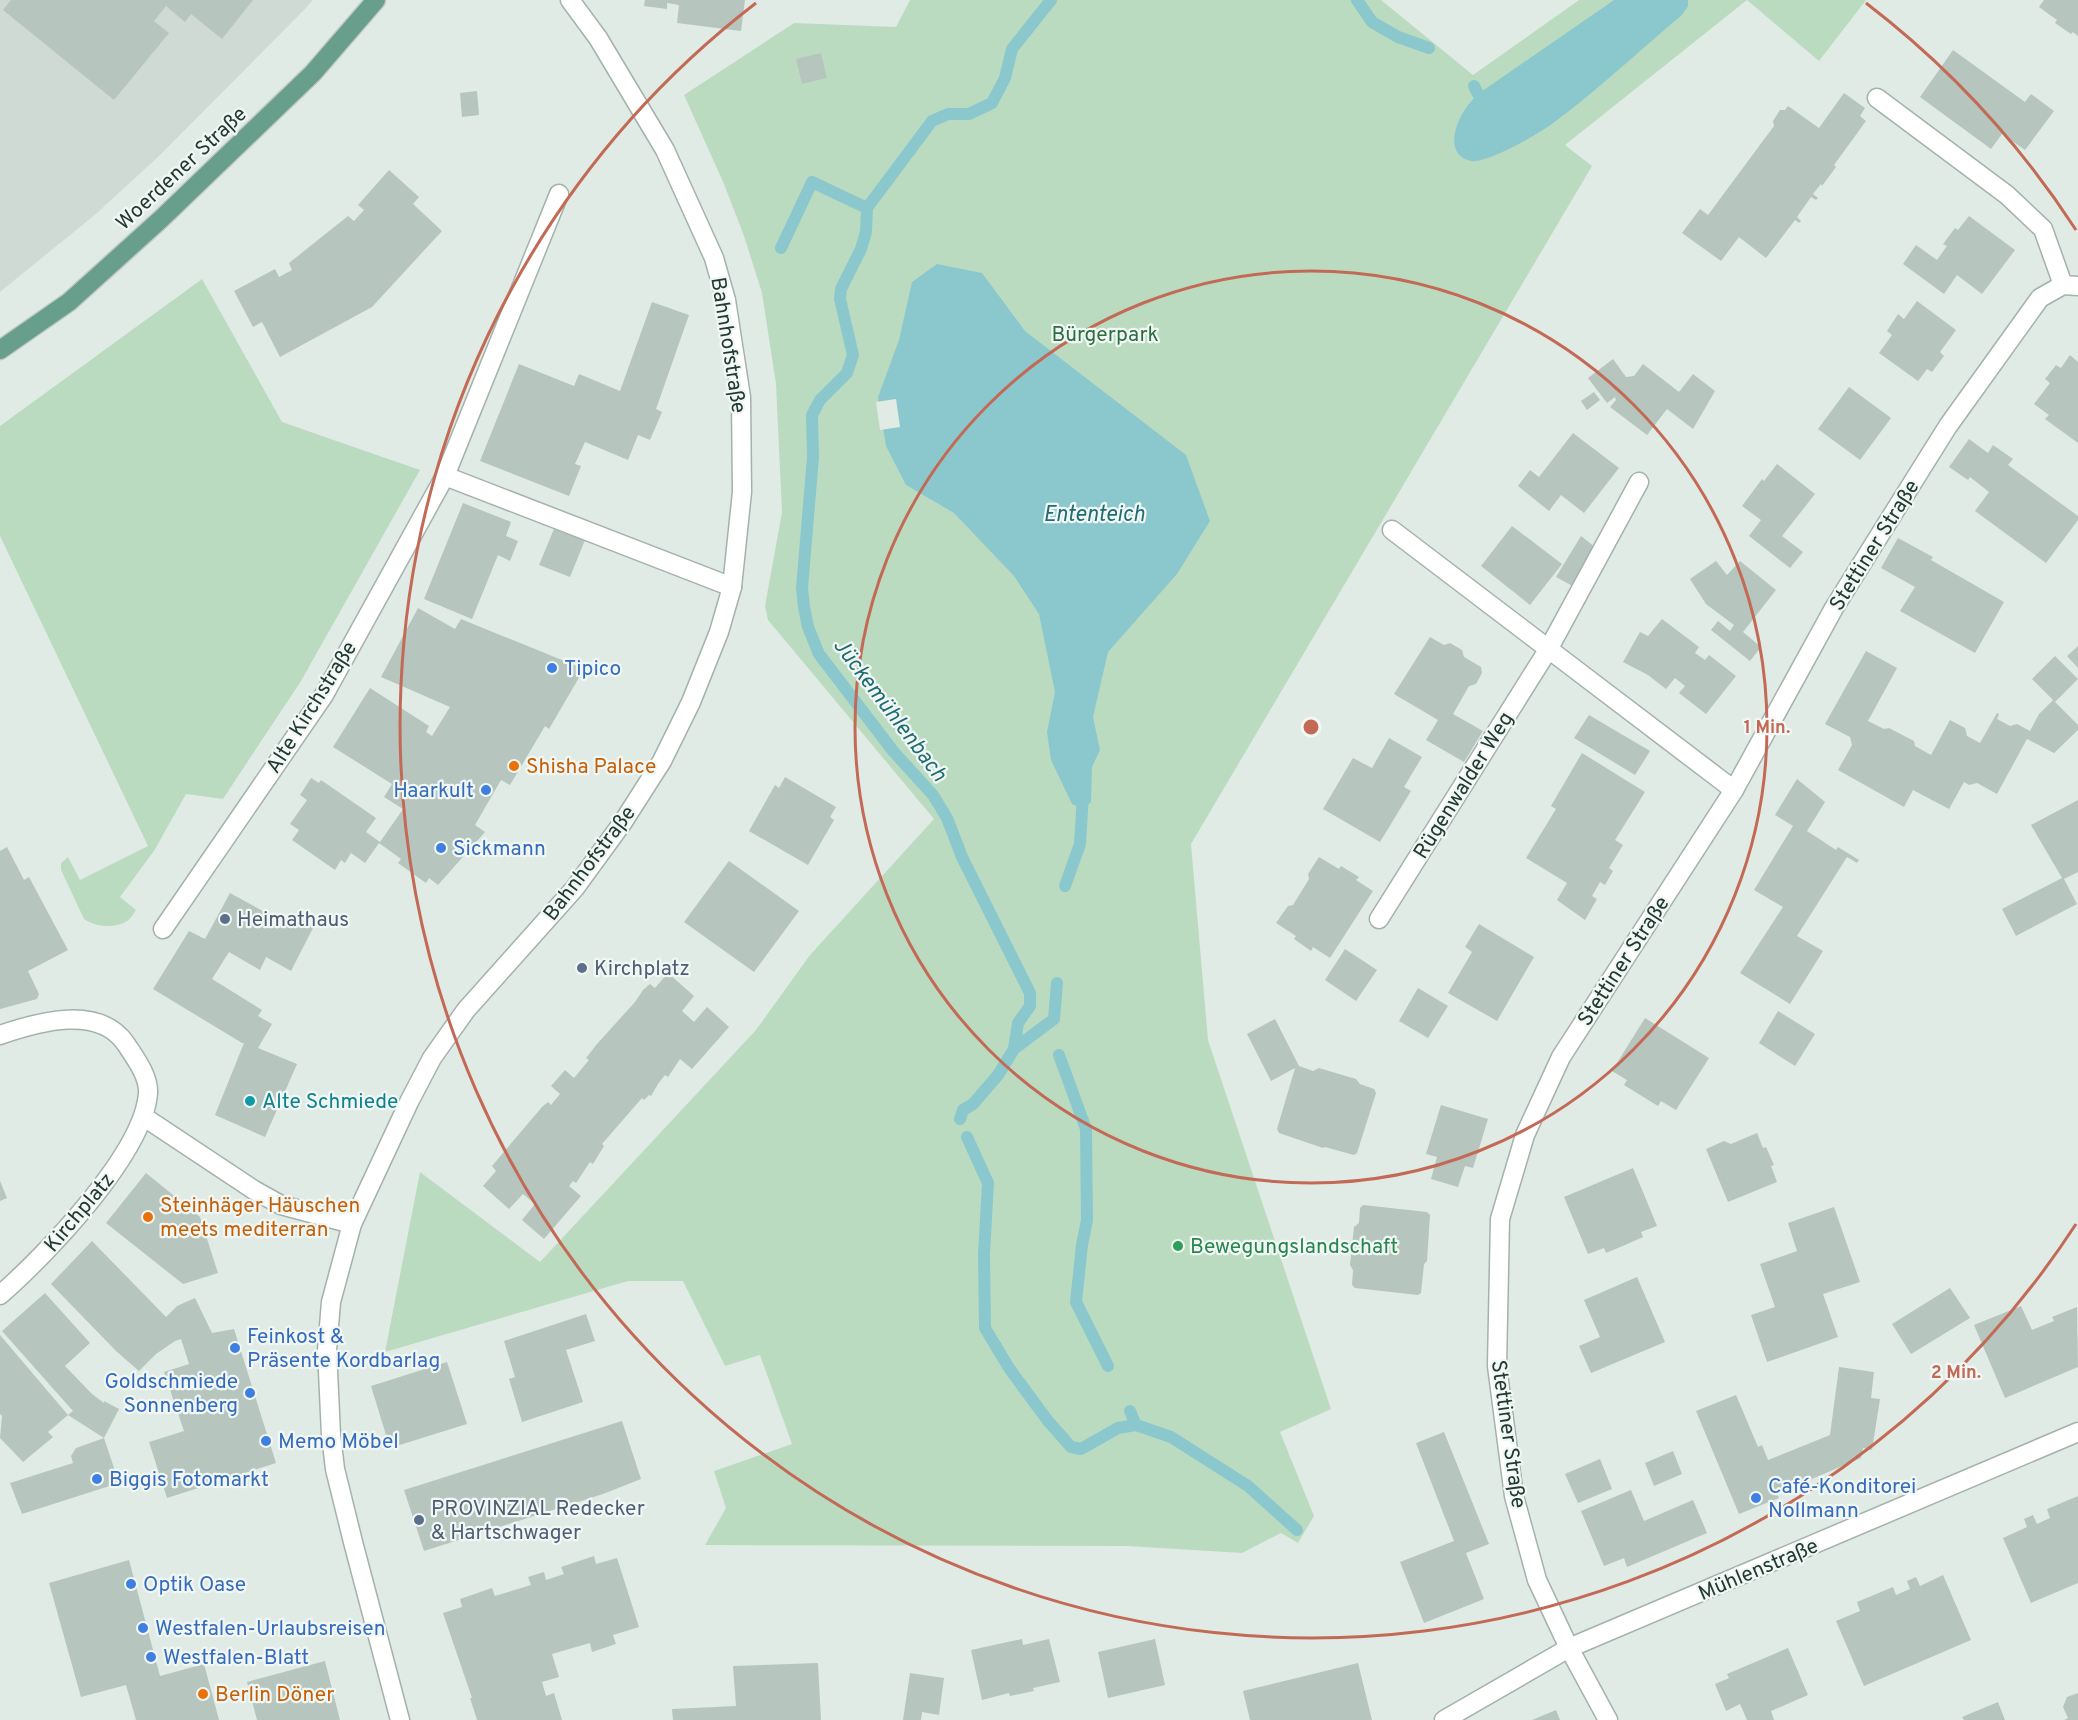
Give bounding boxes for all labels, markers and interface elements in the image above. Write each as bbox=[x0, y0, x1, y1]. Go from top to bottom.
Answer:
street label: Woerdener Straße bbox=[111, 101, 253, 237]
street label: Bahnhofstraße bbox=[703, 275, 752, 415]
park label: Bürgerpark bbox=[1051, 322, 1159, 349]
street label: Stettiner Straße bbox=[1824, 475, 1926, 616]
water label: Ententeich bbox=[1043, 502, 1145, 529]
water label: Jückemühlenbach bbox=[826, 633, 952, 788]
street label: Alte Kirchstraße bbox=[261, 636, 364, 779]
place label: Tipico bbox=[564, 656, 621, 683]
marker: Tipico bbox=[545, 661, 559, 675]
street label: Rügenwalder Weg bbox=[1408, 707, 1520, 864]
centre of rings bbox=[1301, 717, 1321, 737]
text: 1 Min. bbox=[1744, 717, 1790, 740]
place label: Shisha Palace bbox=[526, 754, 656, 781]
marker: Shisha Palace bbox=[507, 759, 521, 773]
place label: Haarkult bbox=[393, 778, 474, 805]
marker: Haarkult bbox=[479, 783, 493, 797]
street label: Bahnhofstraße bbox=[538, 801, 642, 927]
place label: Sickmann bbox=[453, 836, 546, 863]
marker: Sickmann bbox=[434, 841, 448, 855]
street label: Stettiner Straße bbox=[1572, 892, 1676, 1032]
place label: Heimathaus bbox=[237, 907, 349, 934]
marker: Heimathaus bbox=[218, 912, 232, 926]
place label: Kirchplatz bbox=[594, 956, 690, 983]
marker: Kirchplatz bbox=[575, 961, 589, 975]
place label: Alte Schmiede bbox=[262, 1089, 398, 1116]
marker: Alte Schmiede bbox=[243, 1094, 257, 1108]
street label: Kirchplatz bbox=[39, 1168, 121, 1258]
place label: Steinhäger Häuschen meets mediterran bbox=[160, 1193, 360, 1244]
marker: Steinhäger Häuschen meets mediterran bbox=[141, 1210, 155, 1224]
place label: Bewegungslandschaft bbox=[1190, 1234, 1398, 1261]
marker: Bewegungslandschaft bbox=[1171, 1239, 1185, 1253]
place label: Feinkost & Präsente Kordbarlag bbox=[247, 1324, 440, 1375]
marker: Feinkost & Präsente Kordbarlag bbox=[228, 1341, 242, 1355]
street label: Stettiner Straße bbox=[1484, 1358, 1531, 1510]
text: 2 Min. bbox=[1931, 1362, 1981, 1385]
place label: Goldschmiede Sonnenberg bbox=[104, 1369, 238, 1420]
marker: Goldschmiede Sonnenberg bbox=[243, 1386, 257, 1400]
place label: Memo Möbel bbox=[278, 1429, 399, 1456]
marker: Memo Möbel bbox=[259, 1434, 273, 1448]
place label: Biggis Fotomarkt bbox=[109, 1467, 269, 1494]
marker: Biggis Fotomarkt bbox=[90, 1472, 104, 1486]
place label: Café-Konditorei Nollmann bbox=[1768, 1474, 1916, 1525]
marker: Café-Konditorei Nollmann bbox=[1749, 1491, 1763, 1505]
place label: PROVINZIAL Redecker & Hartschwager bbox=[431, 1496, 645, 1547]
marker: PROVINZIAL Redecker & Hartschwager bbox=[412, 1513, 426, 1527]
street label: Mühlenstraße bbox=[1694, 1533, 1823, 1608]
place label: Optik Oase bbox=[143, 1572, 246, 1599]
marker: Optik Oase bbox=[124, 1577, 138, 1591]
place label: Westfalen-Urlaubsreisen bbox=[155, 1616, 385, 1643]
marker: Westfalen-Urlaubsreisen bbox=[136, 1621, 150, 1635]
place label: Westfalen-Blatt bbox=[163, 1645, 309, 1672]
marker: Westfalen-Blatt bbox=[144, 1650, 158, 1664]
place label: Berlin Döner bbox=[215, 1682, 334, 1709]
marker: Berlin Döner bbox=[196, 1687, 210, 1701]

